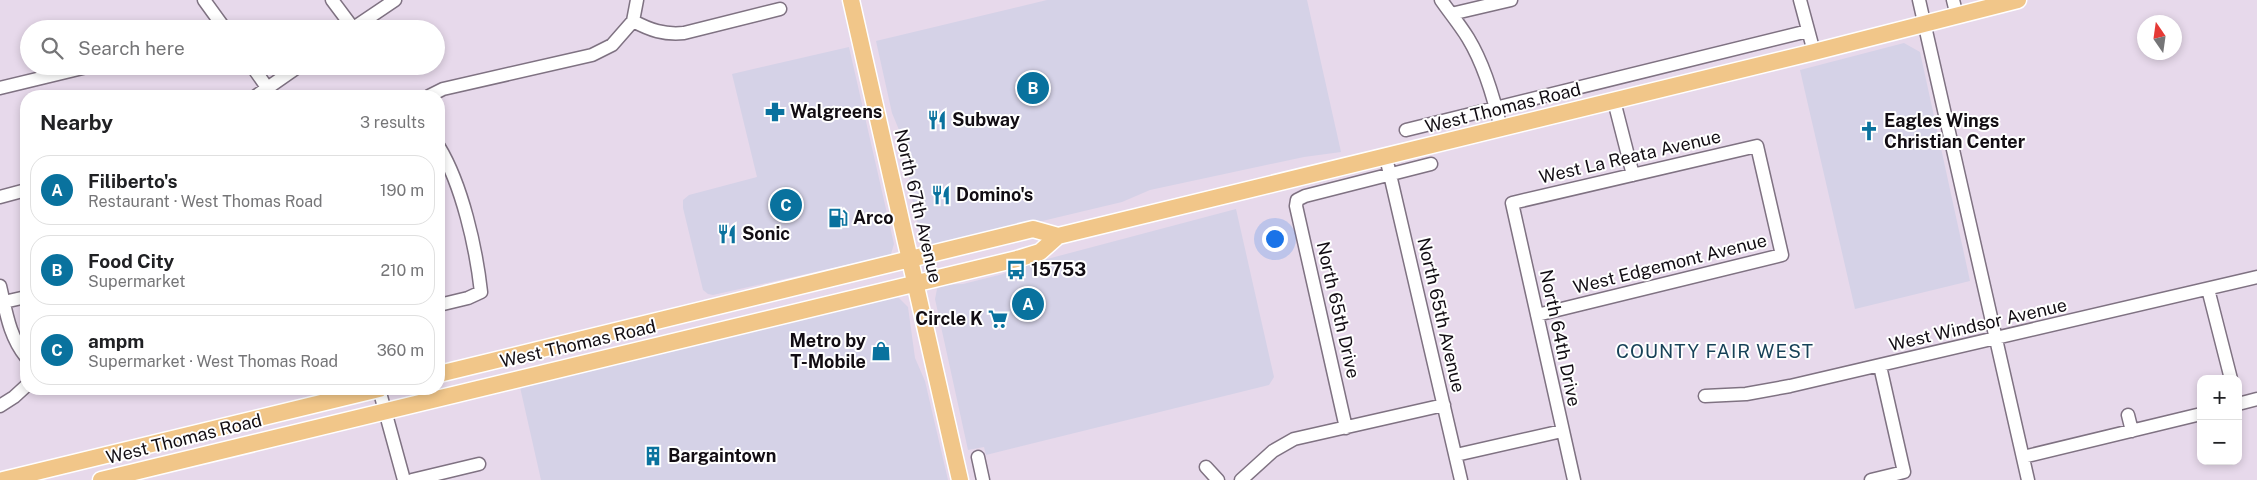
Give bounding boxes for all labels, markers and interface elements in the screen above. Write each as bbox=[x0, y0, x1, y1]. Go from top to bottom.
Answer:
north arrow bbox=[2137, 15, 2182, 60]
search box bbox=[20, 20, 445, 75]
icon: search bbox=[38, 34, 66, 62]
text: Search here bbox=[78, 37, 185, 59]
pin: B bbox=[1017, 69, 1049, 107]
street label: West Thomas Road bbox=[1423, 78, 1583, 137]
pharmacy icon: Walgreens bbox=[764, 101, 786, 123]
place label: Walgreens bbox=[790, 101, 882, 122]
restaurant icon: Subway bbox=[926, 109, 948, 131]
place label: Subway bbox=[952, 109, 1020, 130]
text: Nearby bbox=[40, 110, 113, 135]
place label: Eagles Wings Christian Center bbox=[1884, 110, 2026, 152]
text: 3 results bbox=[360, 113, 425, 132]
church icon: Eagles Wings Christian Center bbox=[1858, 120, 1880, 142]
street label: West La Reata Avenue bbox=[1537, 125, 1723, 188]
street label: North 67th Avenue bbox=[891, 127, 946, 285]
text: Filiberto's bbox=[88, 170, 178, 192]
text: A bbox=[51, 181, 63, 200]
text: 190 m bbox=[380, 181, 424, 200]
restaurant icon: Domino's bbox=[930, 184, 952, 206]
place label: Domino's bbox=[956, 184, 1033, 205]
pin: C bbox=[770, 186, 802, 224]
text: Restaurant · West Thomas Road bbox=[88, 192, 323, 211]
fuel station icon: Arco bbox=[827, 207, 849, 229]
place label: Arco bbox=[853, 207, 894, 228]
restaurant icon: Sonic bbox=[716, 223, 738, 245]
place label: Sonic bbox=[742, 223, 790, 244]
your location bbox=[1262, 226, 1288, 252]
street label: West Edgemont Avenue bbox=[1571, 229, 1769, 298]
street label: North 65th Avenue bbox=[1413, 235, 1470, 394]
street label: North 65th Drive bbox=[1313, 239, 1364, 380]
text: Food City bbox=[88, 250, 174, 272]
bus stop icon: 15753 bbox=[1005, 259, 1027, 281]
place label: 15753 bbox=[1031, 259, 1086, 280]
text: B bbox=[52, 261, 62, 280]
text: 210 m bbox=[380, 261, 424, 280]
street label: North 64th Drive bbox=[1536, 268, 1585, 408]
text: Supermarket bbox=[88, 272, 185, 291]
pin: A bbox=[1012, 285, 1044, 323]
street label: West Windsor Avenue bbox=[1887, 294, 2069, 355]
place label: Circle K bbox=[915, 308, 983, 329]
supermarket icon: Circle K bbox=[987, 308, 1009, 330]
street label: West Thomas Road bbox=[498, 315, 658, 372]
text: ampm bbox=[88, 330, 144, 352]
place label: Metro by T-Mobile bbox=[790, 330, 866, 372]
shop icon: Metro by T-Mobile bbox=[870, 340, 892, 362]
district label: COUNTY FAIR WEST bbox=[1616, 340, 1814, 362]
text: C bbox=[51, 341, 63, 360]
text: 360 m bbox=[377, 341, 424, 360]
text: Supermarket · West Thomas Road bbox=[88, 352, 338, 371]
map controls bbox=[2197, 375, 2242, 465]
button: + bbox=[2197, 375, 2242, 420]
street label: West Thomas Road bbox=[104, 409, 264, 468]
button: − bbox=[2197, 420, 2242, 465]
building icon: Bargaintown bbox=[642, 445, 664, 467]
place label: Bargaintown bbox=[668, 445, 776, 466]

